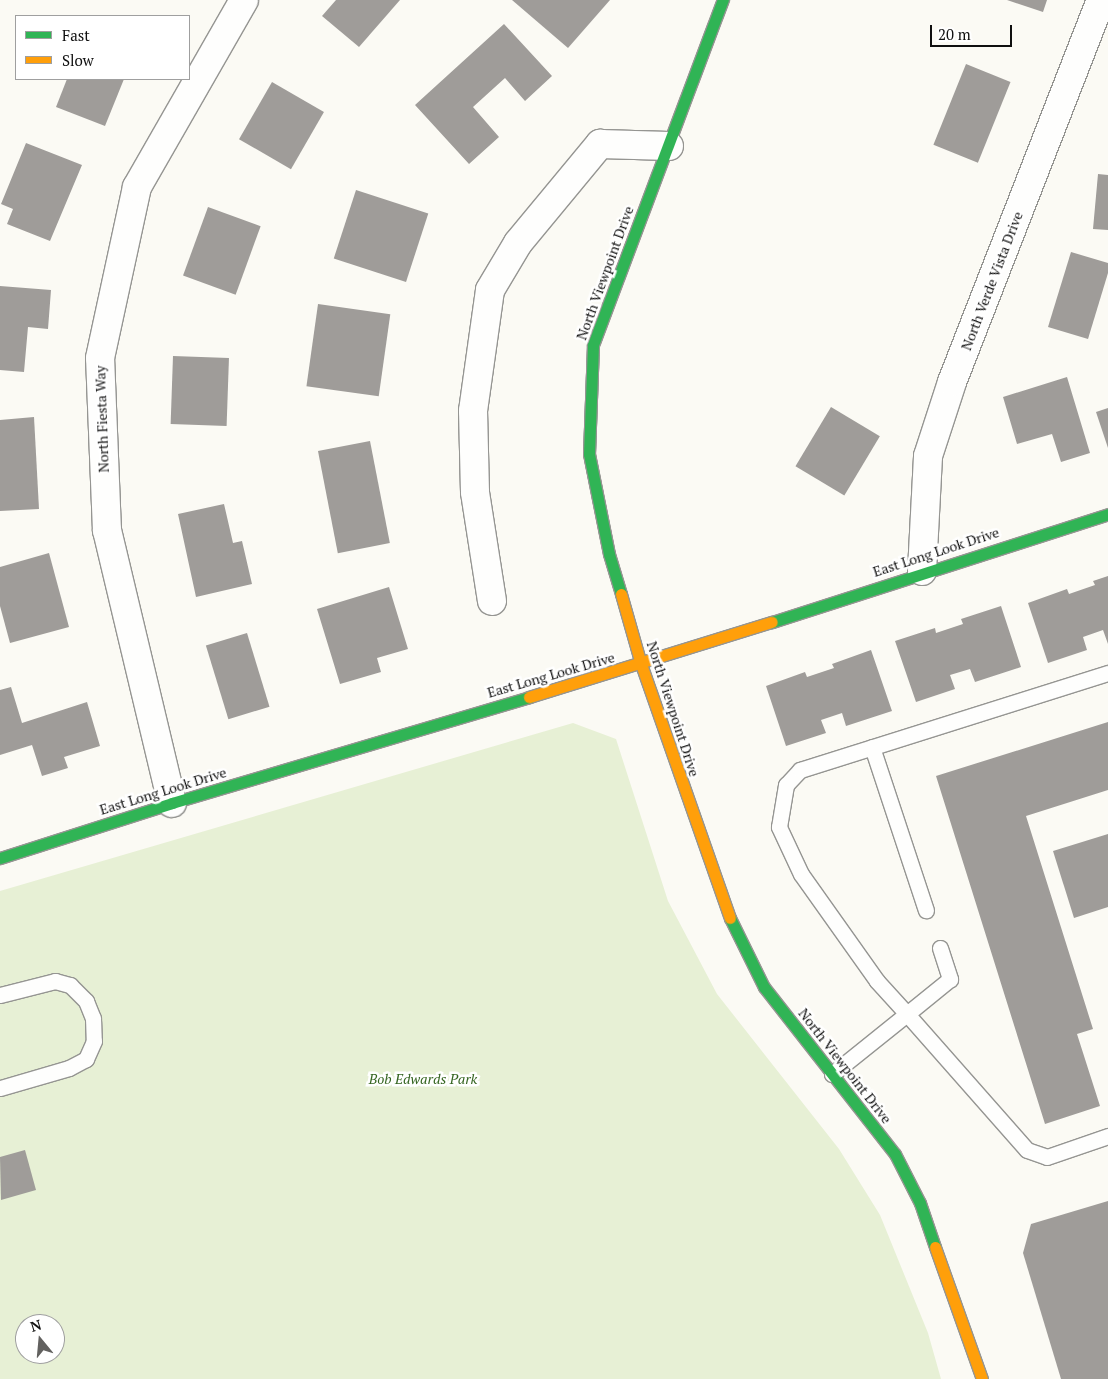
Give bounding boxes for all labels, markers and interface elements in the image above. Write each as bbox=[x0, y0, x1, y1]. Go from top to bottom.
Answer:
legend bbox=[15, 15, 190, 80]
scale bar bbox=[933, 15, 1016, 47]
text: 20 m bbox=[938, 24, 971, 44]
text: Fast bbox=[62, 25, 90, 45]
text: Slow bbox=[62, 50, 94, 70]
street label: North Viewpoint Drive bbox=[573, 204, 637, 342]
street label: North Verde Vista Drive bbox=[958, 209, 1026, 353]
street label: North Fiesta Way bbox=[92, 365, 112, 473]
street label: East Long Look Drive bbox=[871, 524, 1001, 580]
street label: North Viewpoint Drive bbox=[643, 639, 703, 779]
street label: East Long Look Drive bbox=[485, 649, 617, 701]
street label: East Long Look Drive bbox=[98, 764, 228, 818]
street label: North Viewpoint Drive bbox=[795, 1005, 895, 1127]
park label: Bob Edwards Park bbox=[369, 1071, 477, 1087]
north arrow bbox=[15, 1314, 65, 1364]
text: N bbox=[28, 1314, 44, 1336]

